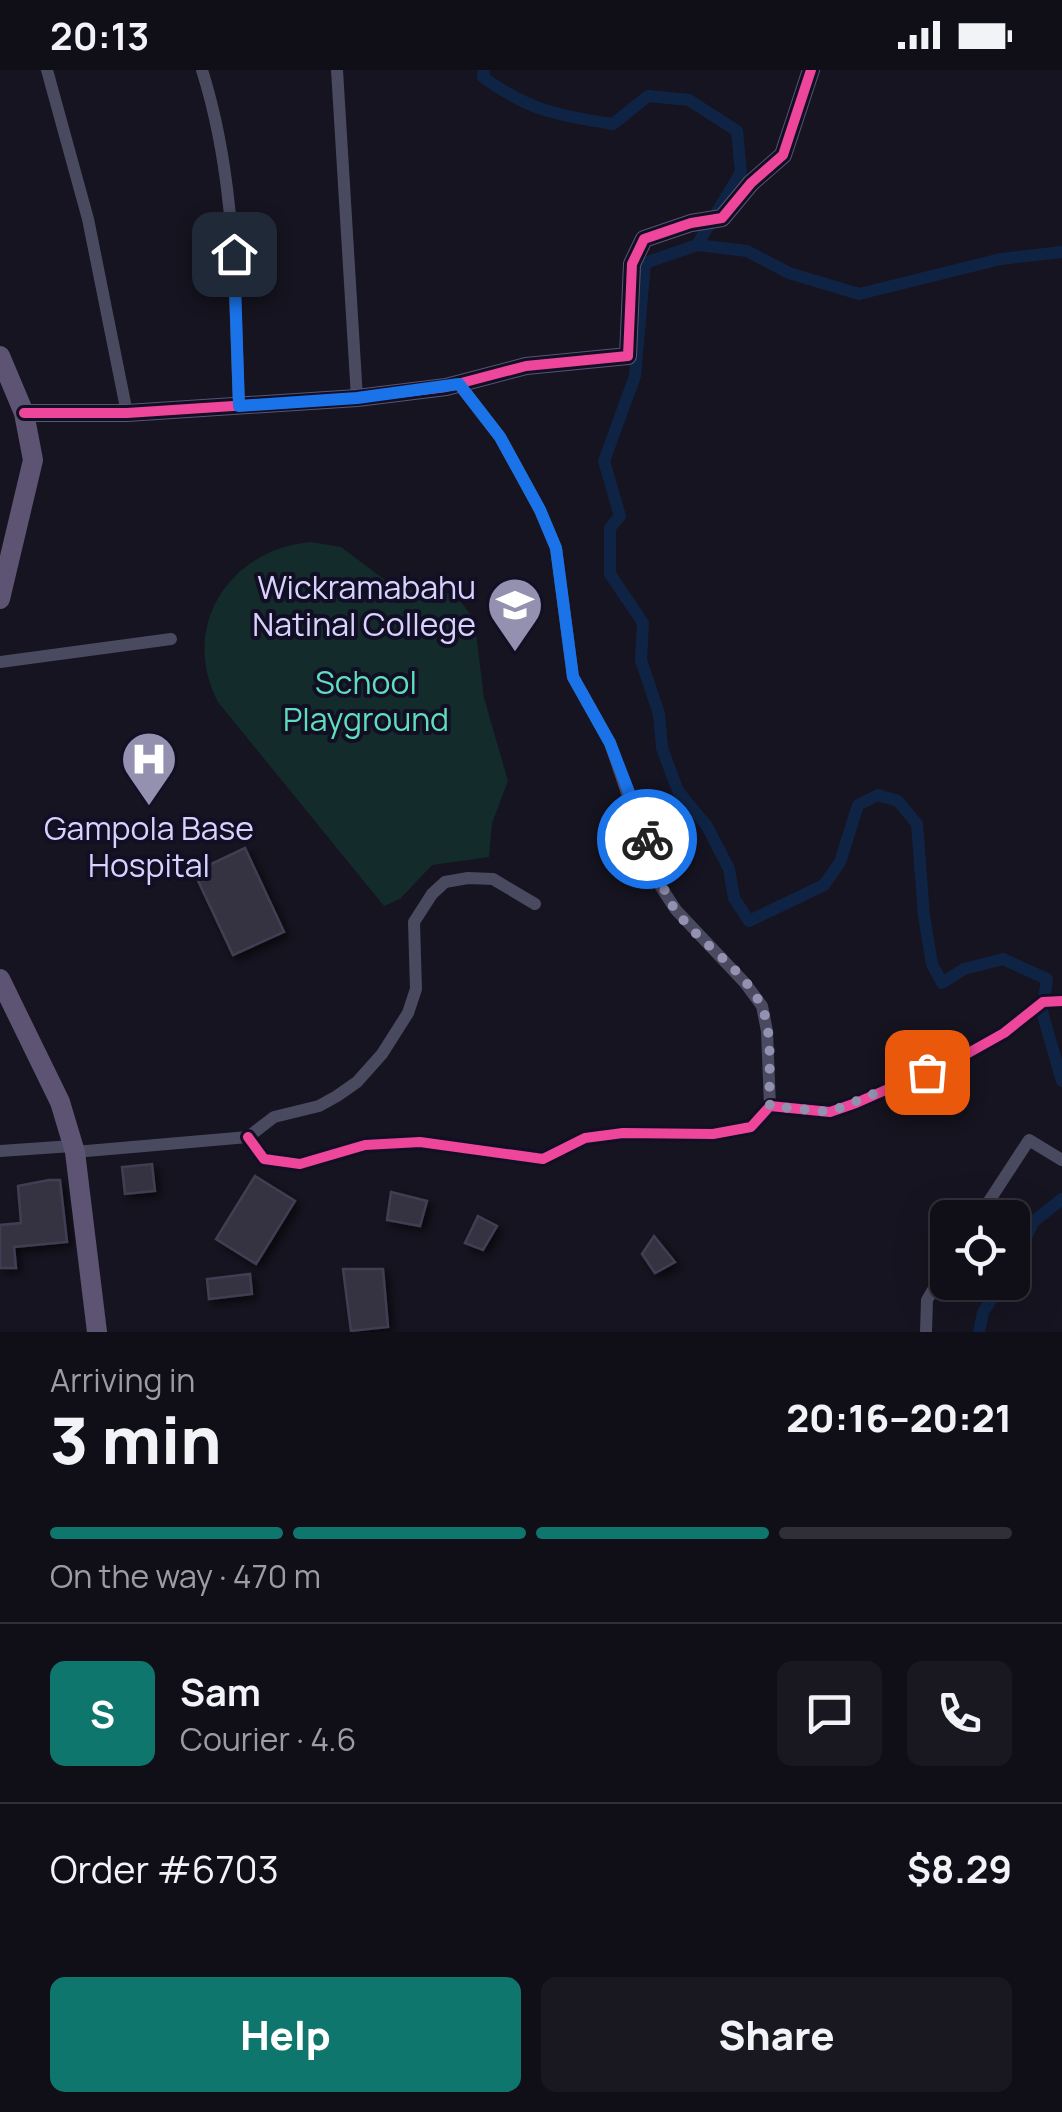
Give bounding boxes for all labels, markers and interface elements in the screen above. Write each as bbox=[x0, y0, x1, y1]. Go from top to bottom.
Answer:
text: 20:13 bbox=[50, 9, 149, 61]
pin bbox=[192, 212, 277, 297]
icon: home bbox=[207, 227, 262, 282]
place label: Wickramabahu Natinal College bbox=[252, 565, 476, 646]
school or university icon: Wickramabahu Natinal College bbox=[485, 575, 545, 654]
park label: School Playground bbox=[283, 660, 449, 741]
hospital icon: Gampola Base Hospital bbox=[119, 729, 179, 808]
courier bbox=[597, 789, 697, 889]
place label: Gampola Base Hospital bbox=[44, 806, 254, 887]
icon: bike bbox=[620, 812, 675, 867]
pin bbox=[885, 1030, 970, 1115]
icon: bag bbox=[900, 1045, 955, 1100]
map controls bbox=[930, 1200, 1030, 1300]
button: locate bbox=[930, 1200, 1030, 1300]
text: Arriving in bbox=[50, 1358, 195, 1402]
text: 20:16–20:21 bbox=[786, 1391, 1012, 1443]
text: 3 min bbox=[50, 1395, 222, 1484]
text: On the way · 470 m bbox=[50, 1554, 321, 1598]
button: chat bbox=[777, 1661, 882, 1766]
button: phone bbox=[907, 1661, 1012, 1766]
text: Sam bbox=[180, 1665, 261, 1717]
text: S bbox=[90, 1687, 115, 1739]
text: Courier · 4.6 bbox=[180, 1717, 356, 1761]
text: Order #6703 bbox=[50, 1842, 279, 1894]
text: $8.29 bbox=[907, 1842, 1012, 1894]
button: Help bbox=[50, 1977, 521, 2092]
button: Share bbox=[541, 1977, 1012, 2092]

